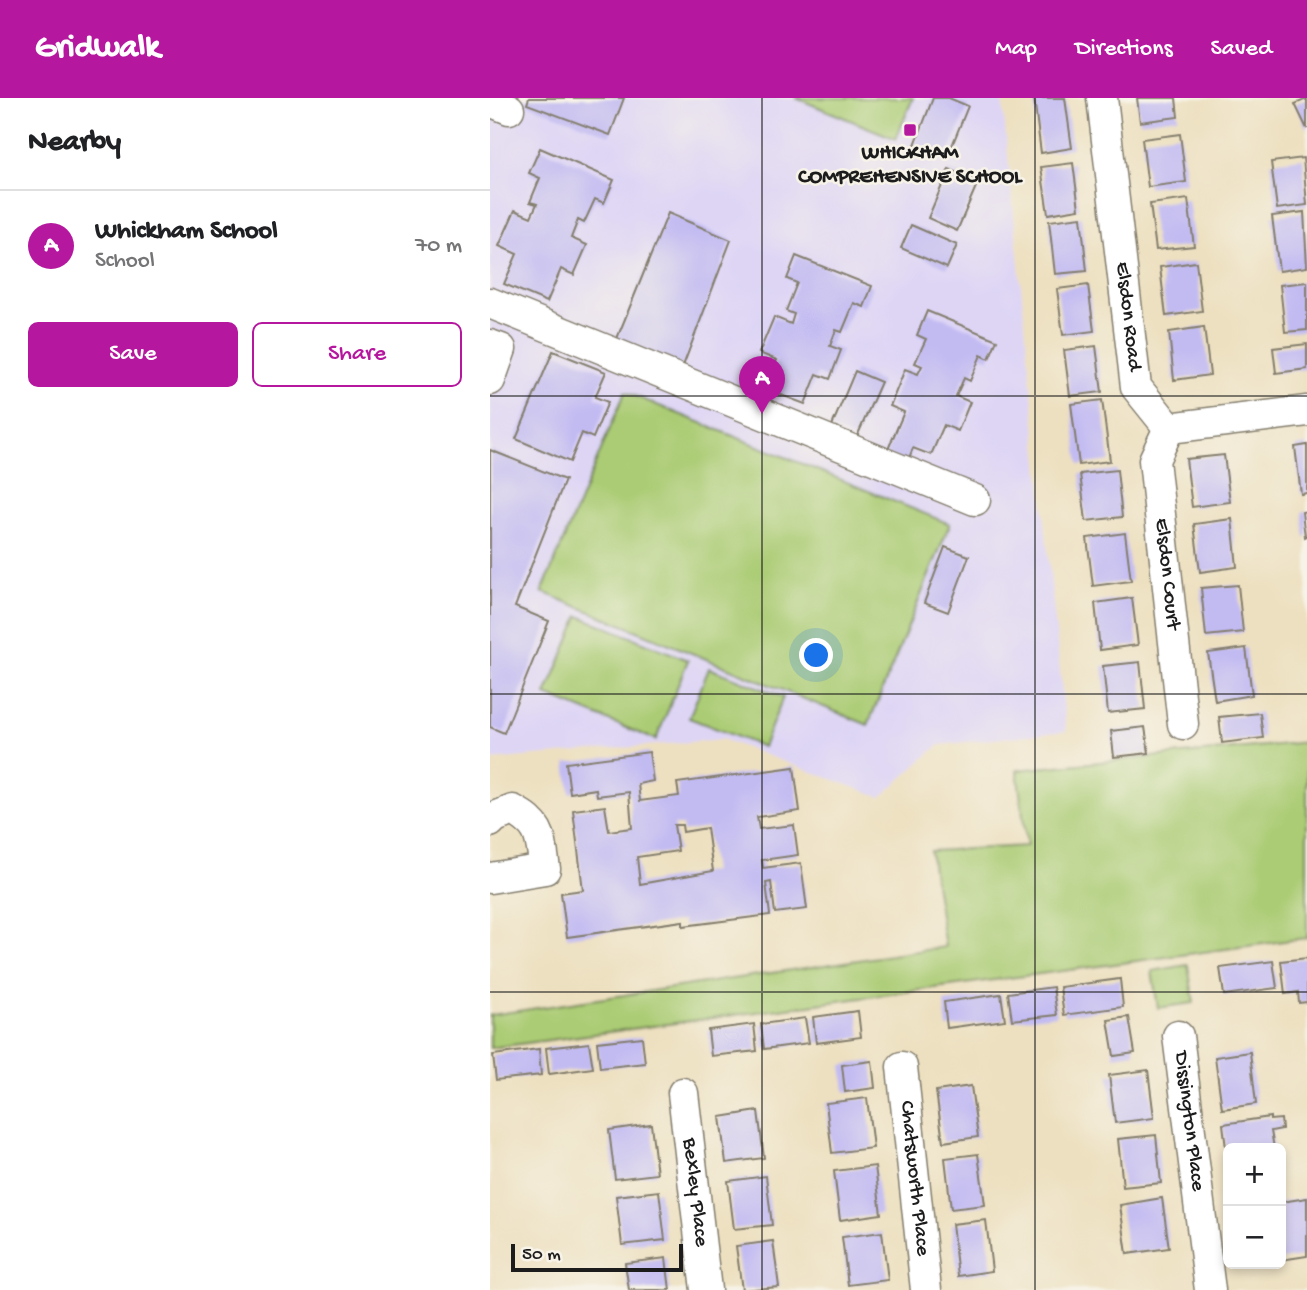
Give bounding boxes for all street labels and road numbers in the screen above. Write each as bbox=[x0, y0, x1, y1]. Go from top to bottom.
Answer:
street label: Elsdon Road bbox=[1109, 261, 1147, 374]
street label: Elsdon Court bbox=[1148, 517, 1185, 633]
street label: Dissington Place bbox=[1167, 1048, 1210, 1194]
street label: Chatsworth Place bbox=[893, 1099, 935, 1258]
street label: Bexley Place bbox=[676, 1136, 713, 1249]

